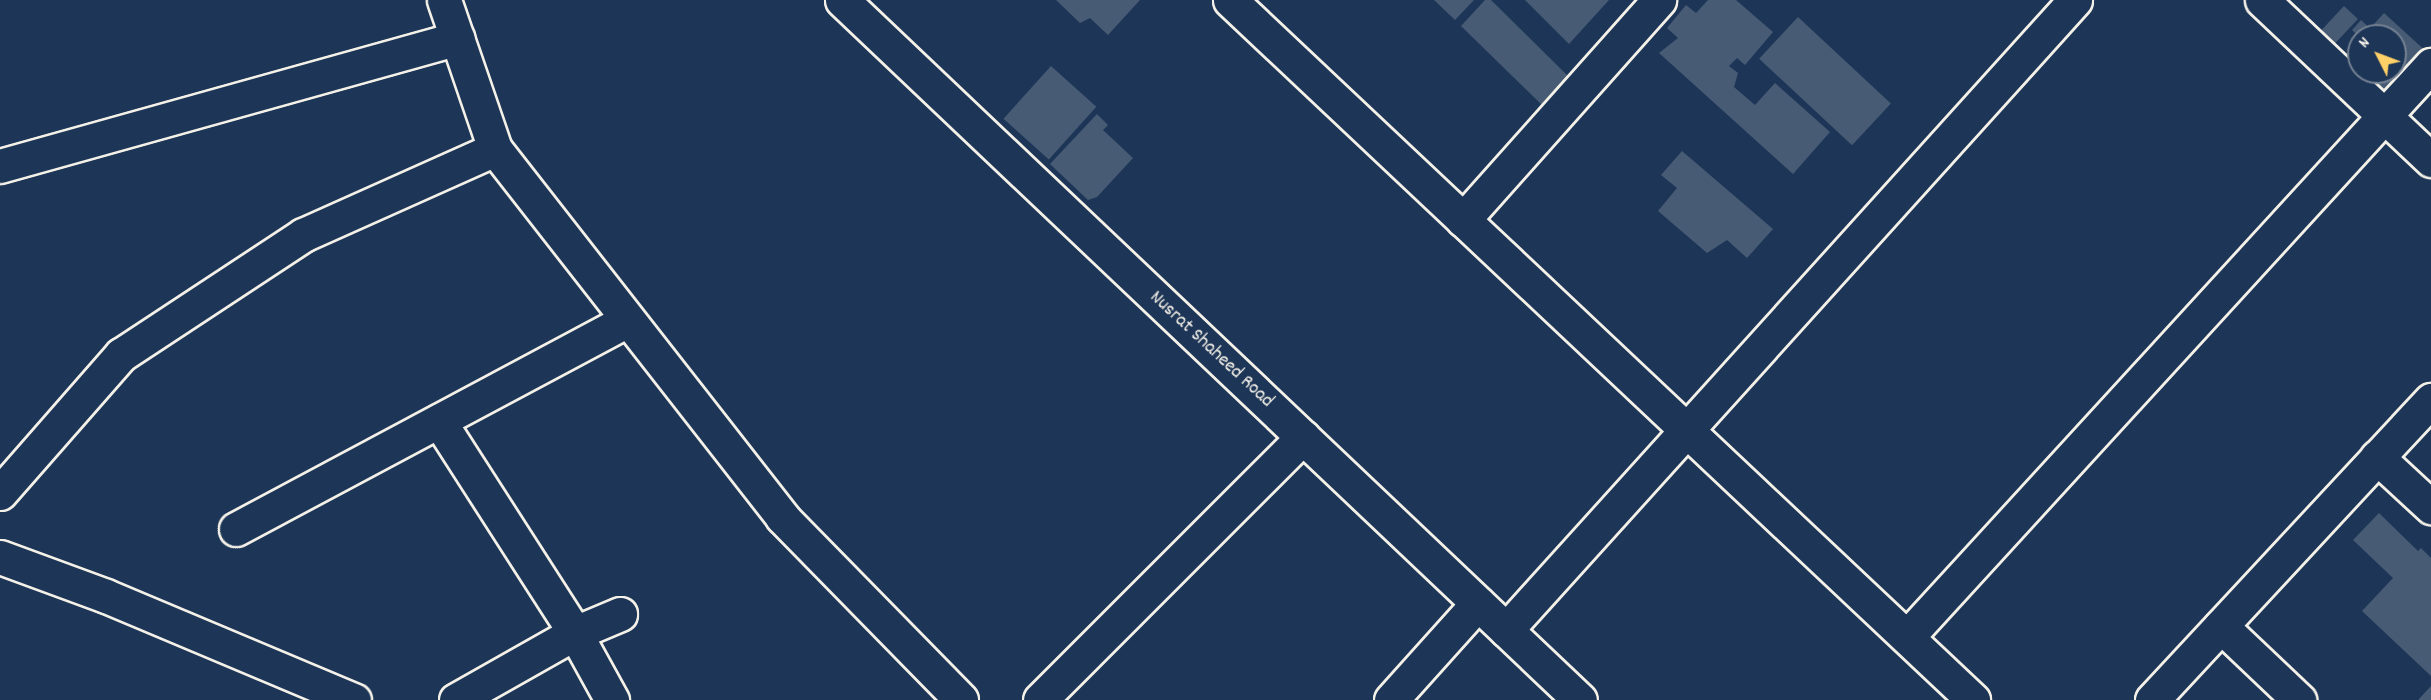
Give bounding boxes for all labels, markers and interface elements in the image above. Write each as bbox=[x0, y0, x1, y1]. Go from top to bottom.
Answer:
north arrow bbox=[2347, 24, 2407, 84]
text: N bbox=[2354, 32, 2376, 54]
street label: Nusrat Shaheed Road bbox=[1144, 286, 1278, 414]

